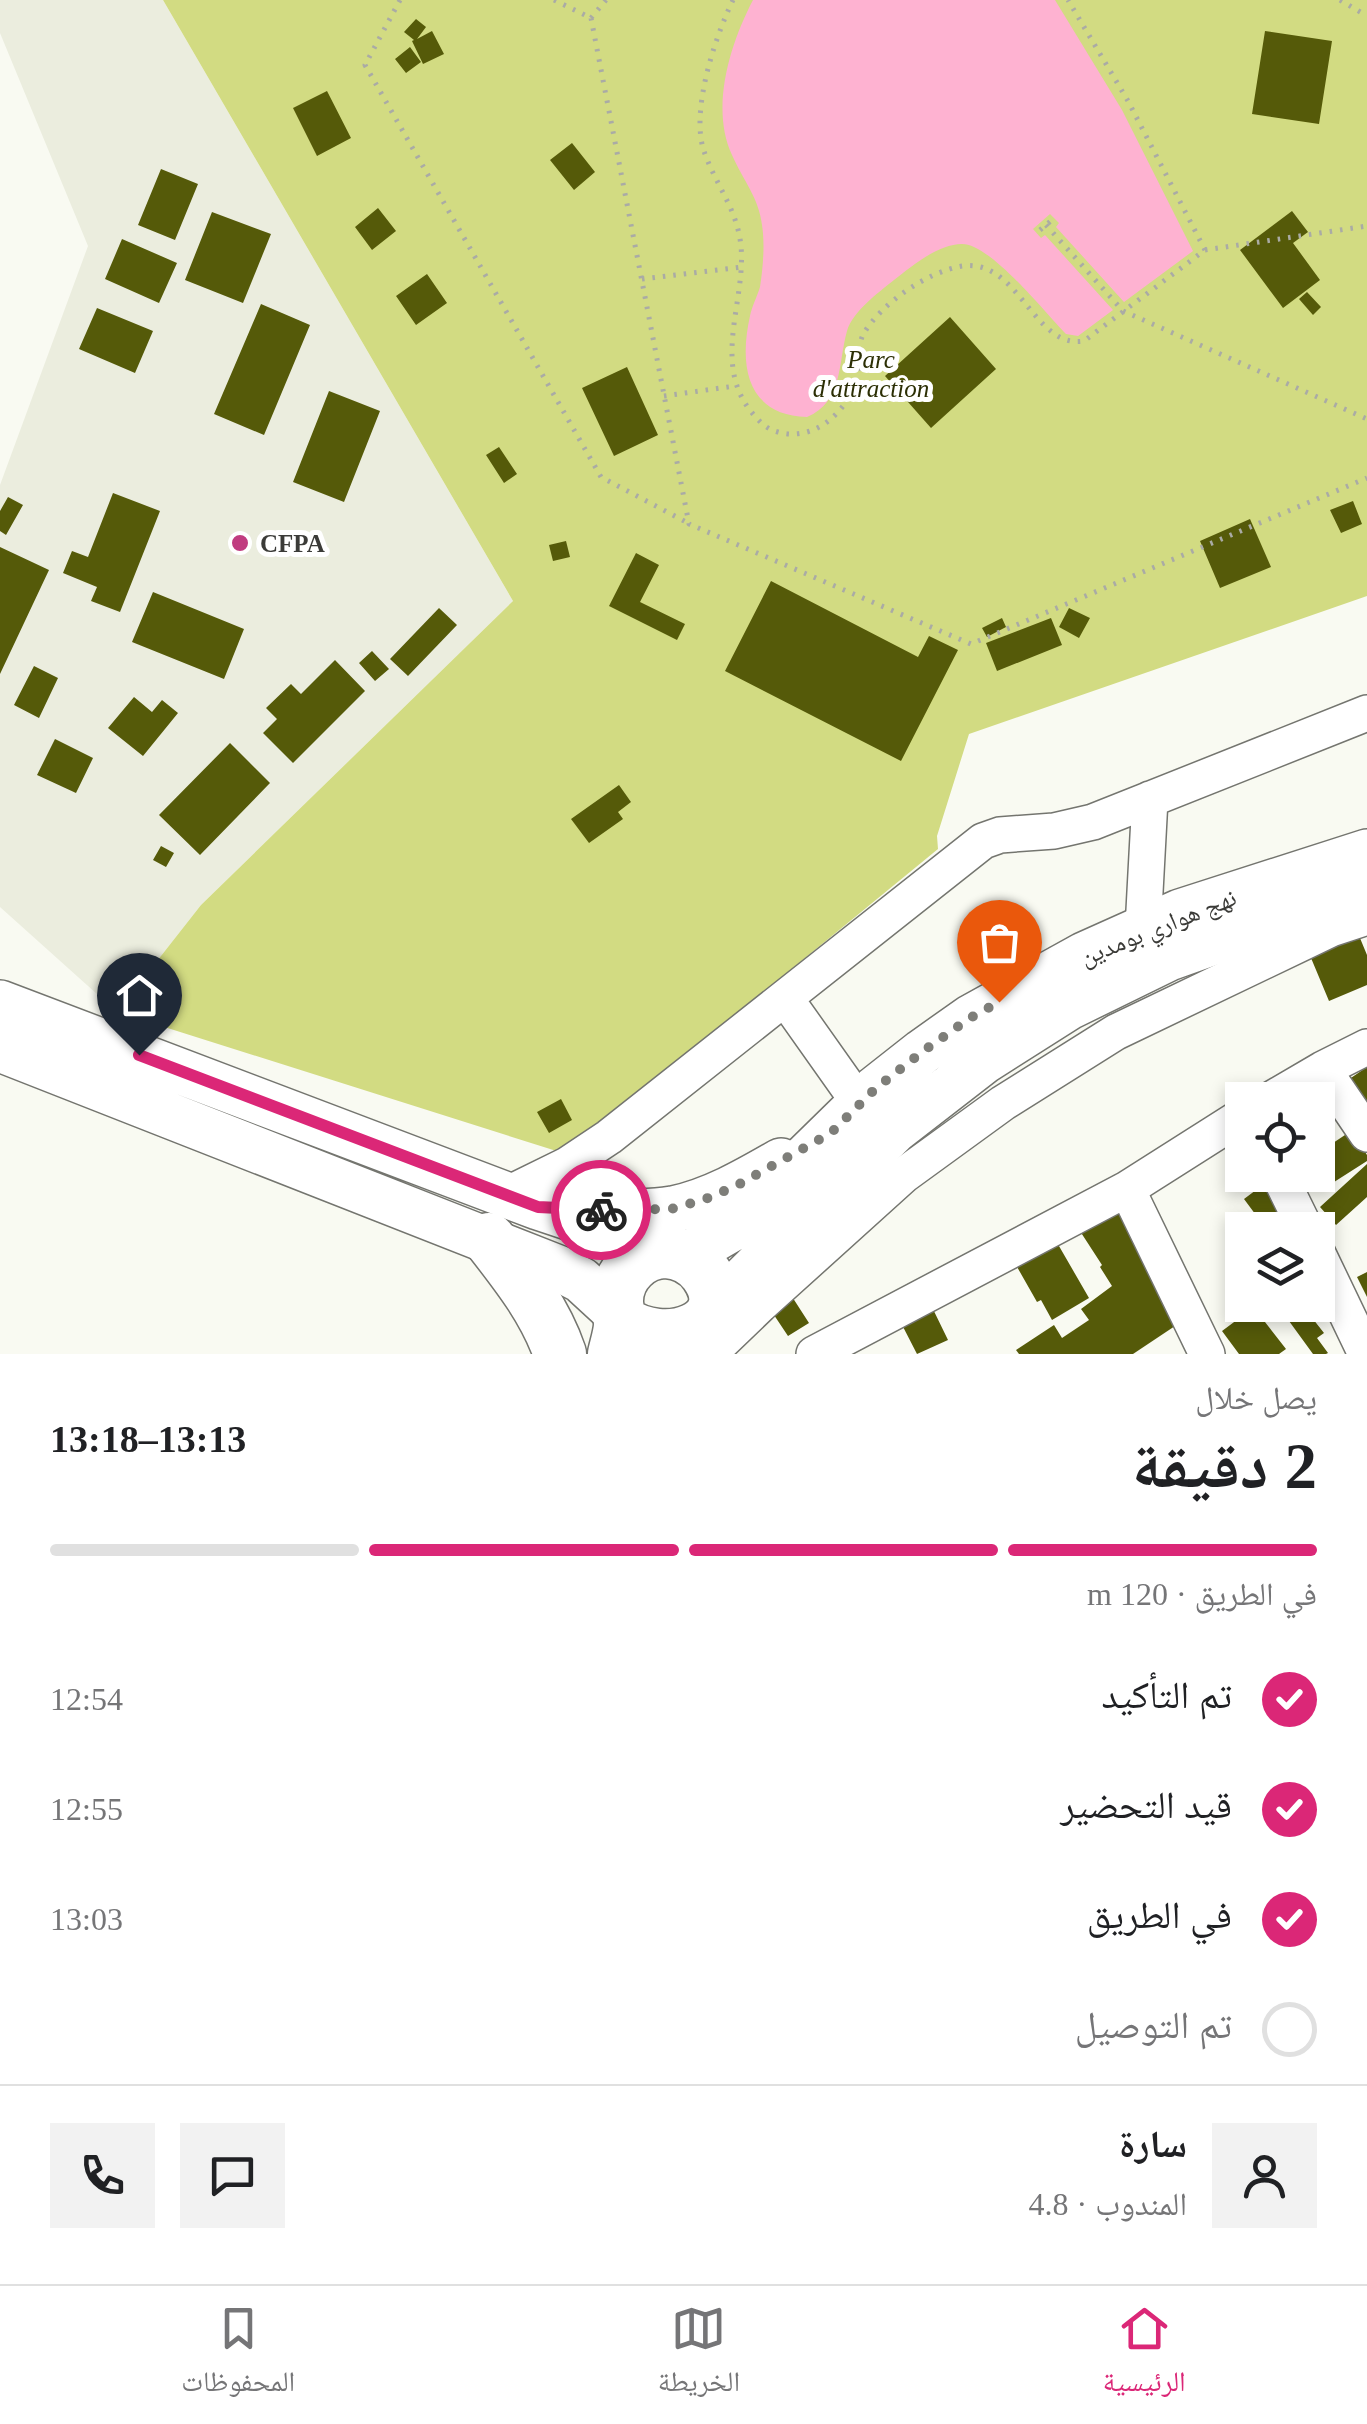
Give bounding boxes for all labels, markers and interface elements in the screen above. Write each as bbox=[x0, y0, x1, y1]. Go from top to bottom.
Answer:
park label: Parc d'attraction bbox=[813, 346, 929, 402]
place label: CFPA bbox=[260, 530, 325, 557]
marker: CFPA bbox=[229, 532, 251, 554]
street label: نهج هواري بومدين bbox=[1076, 883, 1242, 977]
pin bbox=[957, 900, 1042, 1003]
icon: bag bbox=[972, 915, 1027, 970]
pin bbox=[97, 953, 182, 1056]
icon: home bbox=[112, 968, 167, 1023]
map controls bbox=[1225, 1082, 1335, 1322]
button: locate bbox=[1225, 1082, 1335, 1192]
courier bbox=[551, 1160, 651, 1260]
icon: bike bbox=[574, 1183, 629, 1238]
button: layers bbox=[1225, 1212, 1335, 1322]
text: يصل خلال bbox=[1195, 1380, 1317, 1416]
text: 13:13–13:18 bbox=[50, 1418, 246, 1460]
text: 2 دقيقة bbox=[1132, 1430, 1317, 1502]
text: في الطريق · 120 m bbox=[1087, 1576, 1317, 1612]
icon: check bbox=[1262, 1672, 1317, 1727]
text: تم التأكيد bbox=[1102, 1674, 1232, 1716]
text: 12:54 bbox=[50, 1681, 123, 1717]
icon: check bbox=[1262, 1782, 1317, 1837]
text: قيد التحضير bbox=[1060, 1784, 1232, 1826]
text: 12:55 bbox=[50, 1791, 123, 1827]
icon: check bbox=[1262, 1892, 1317, 1947]
text: في الطريق bbox=[1087, 1894, 1232, 1936]
text: 13:03 bbox=[50, 1901, 123, 1937]
text: تم التوصيل bbox=[1075, 2004, 1232, 2046]
button: phone bbox=[50, 2123, 155, 2228]
button: chat bbox=[180, 2123, 285, 2228]
text: سارة bbox=[1119, 2123, 1187, 2165]
button: person bbox=[1212, 2123, 1317, 2228]
text: المندوب · 4.8 bbox=[1029, 2186, 1187, 2222]
tab: المحفوظات bbox=[181, 2301, 295, 2409]
tab: الخريطة bbox=[658, 2301, 740, 2409]
tab: الرئيسية bbox=[1103, 2301, 1186, 2409]

